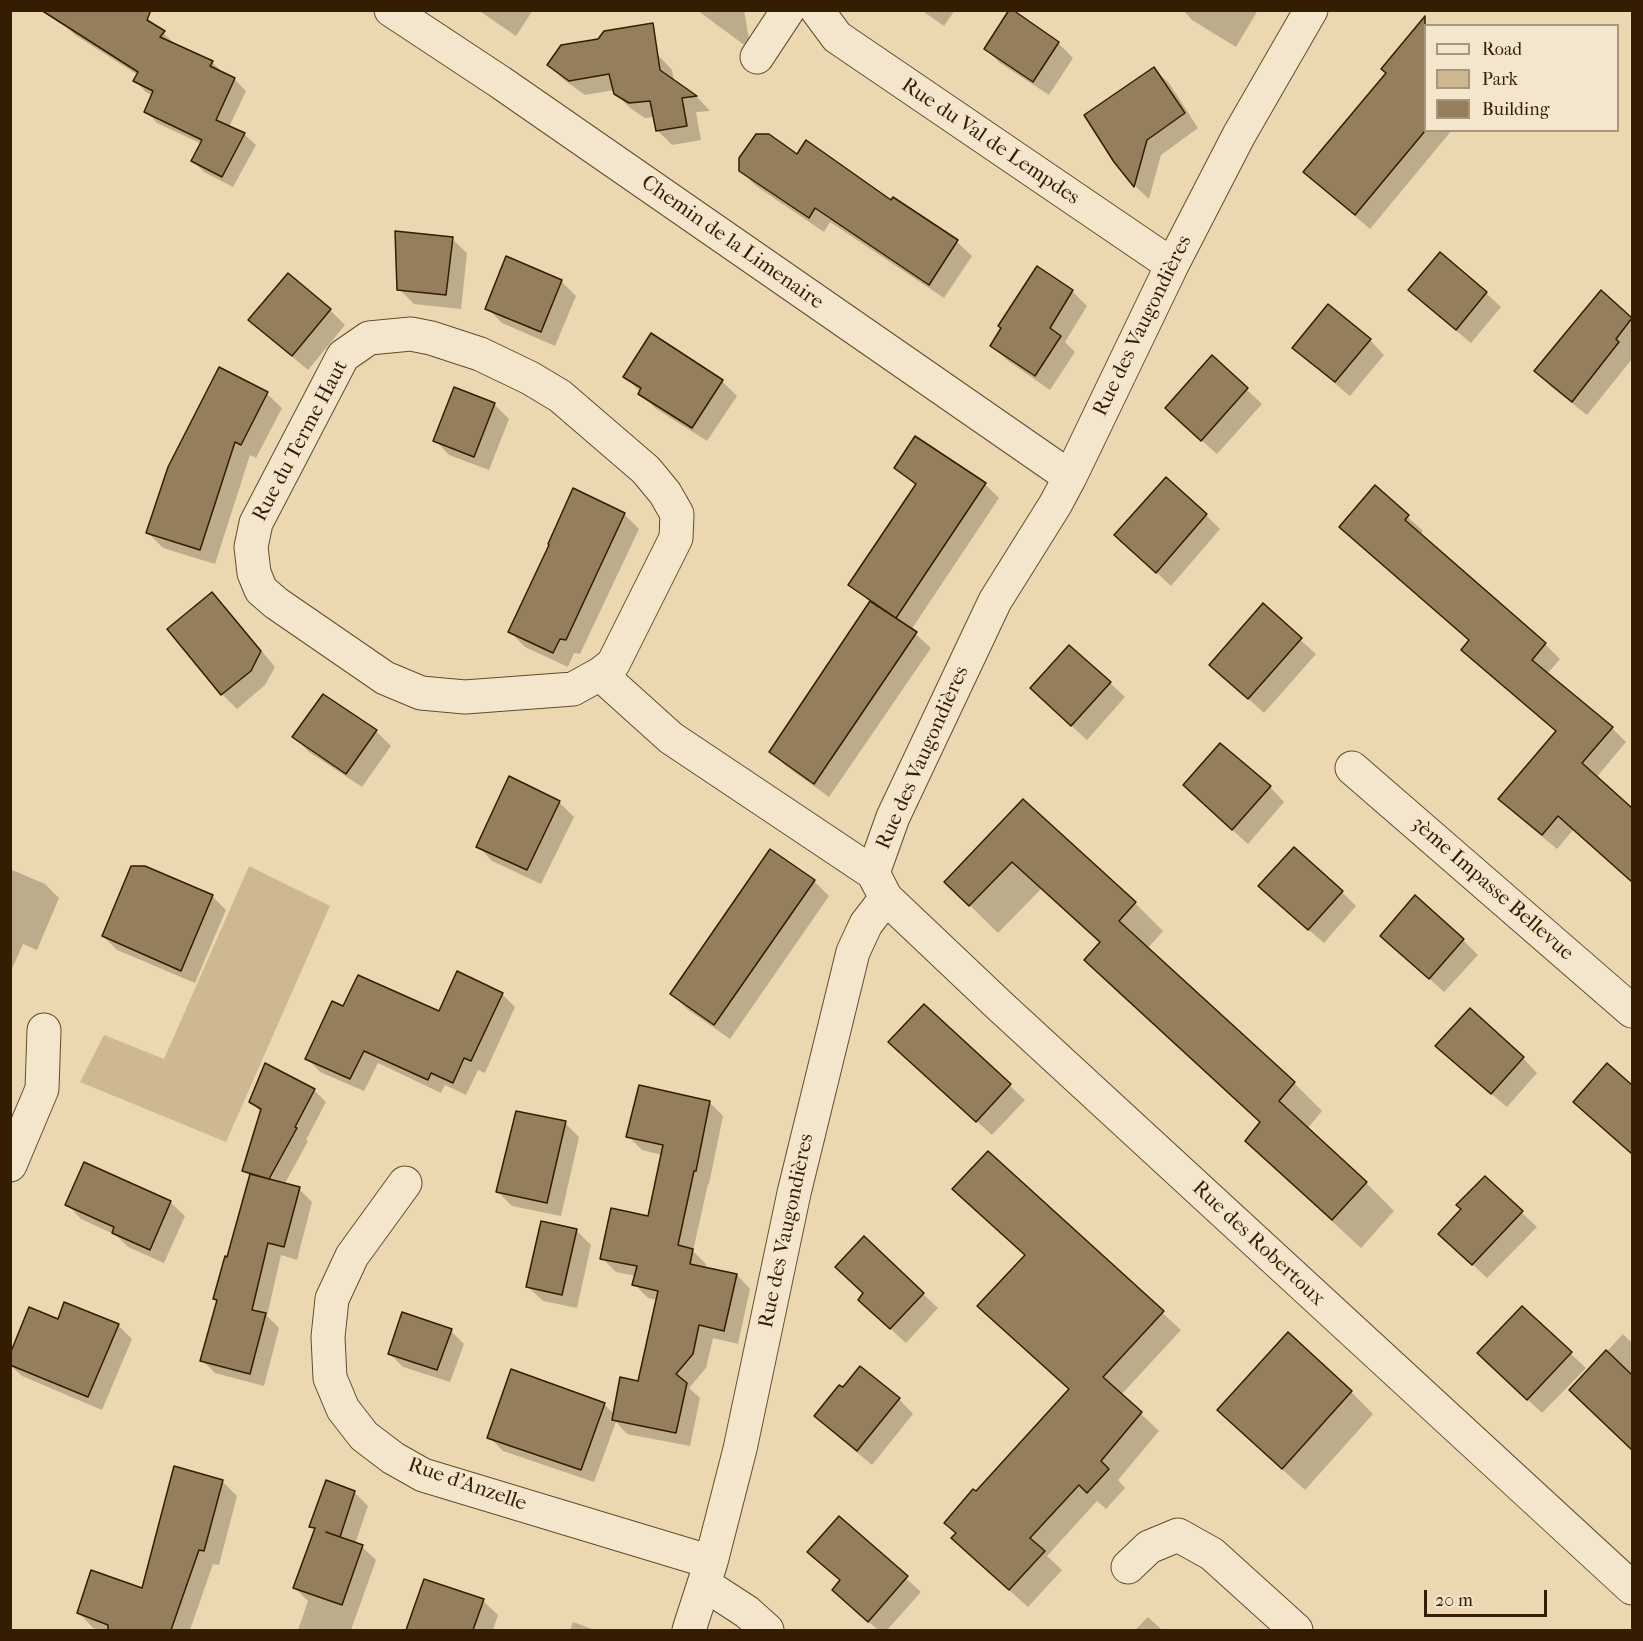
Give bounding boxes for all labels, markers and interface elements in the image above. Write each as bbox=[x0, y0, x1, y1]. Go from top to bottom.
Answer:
legend bbox=[1424, 24, 1619, 132]
text: Road bbox=[1482, 39, 1522, 60]
text: Park bbox=[1482, 69, 1518, 90]
street label: Rue du Val de Lempdes bbox=[896, 73, 1084, 211]
text: Building bbox=[1482, 99, 1549, 120]
street label: Chemin de la Limenaire bbox=[636, 170, 828, 316]
street label: Rue des Vaugondières bbox=[1088, 231, 1198, 421]
street label: Rue du Terme Haut bbox=[248, 356, 354, 526]
street label: Rue des Vaugondières bbox=[871, 662, 975, 854]
street label: 3ème Impasse Bellevue bbox=[1406, 812, 1578, 966]
street label: Rue des Vaugondières bbox=[754, 1131, 820, 1331]
street label: Rue des Robertoux bbox=[1186, 1176, 1330, 1312]
street label: Rue d'Anzelle bbox=[404, 1453, 530, 1517]
scale bar bbox=[1427, 1578, 1550, 1616]
text: 20 m bbox=[1435, 1590, 1473, 1611]

